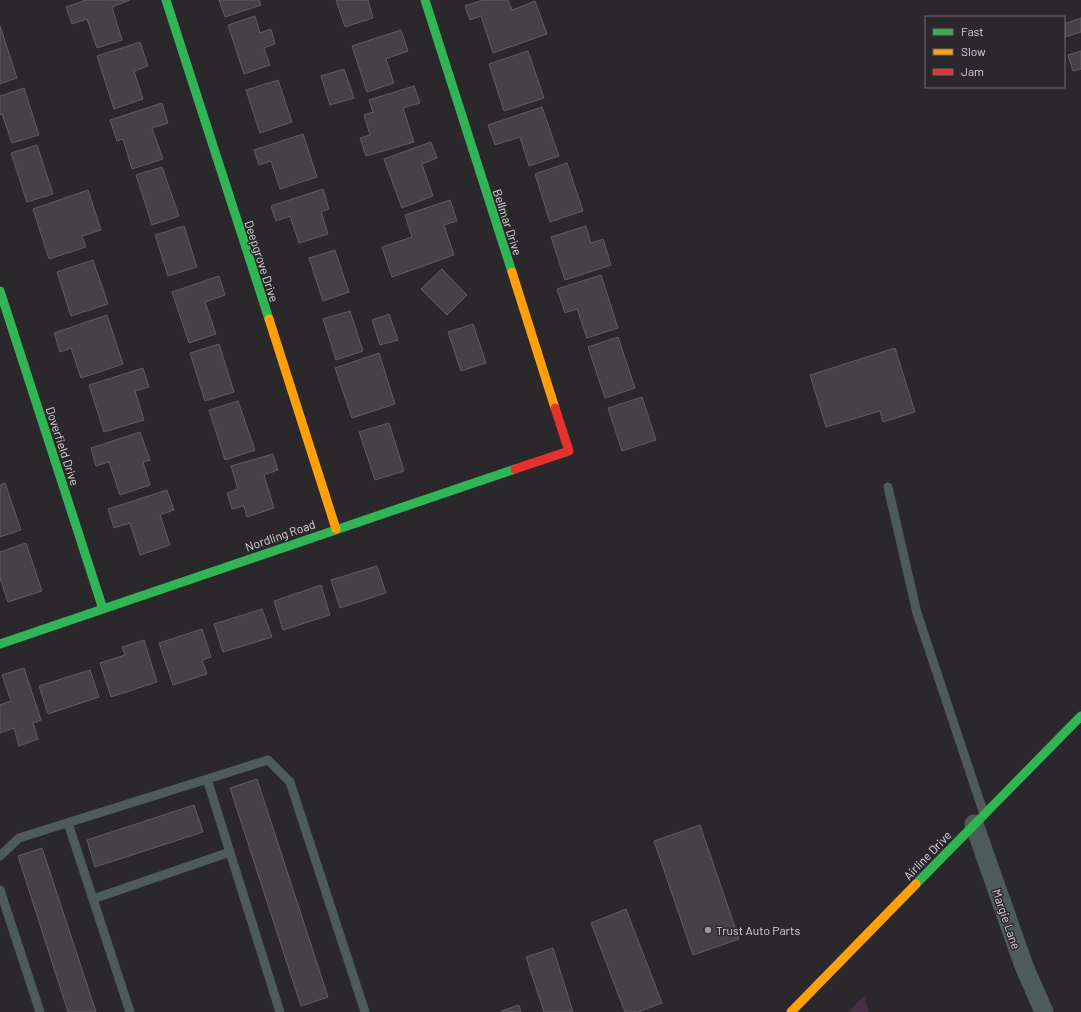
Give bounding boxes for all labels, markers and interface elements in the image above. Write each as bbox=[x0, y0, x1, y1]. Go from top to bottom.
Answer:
legend bbox=[925, 16, 1065, 88]
text: Fast bbox=[961, 24, 984, 38]
text: Slow bbox=[961, 44, 986, 58]
text: Jam bbox=[961, 64, 984, 78]
street label: Bellmar Drive bbox=[491, 187, 525, 257]
street label: Deepgrove Drive bbox=[242, 218, 282, 304]
street label: Doverfield Drive bbox=[44, 405, 82, 487]
street label: Nordling Road bbox=[243, 516, 317, 554]
street label: Airline Drive bbox=[900, 828, 954, 882]
street label: Margie Lane bbox=[990, 887, 1024, 951]
place label: Trust Auto Parts bbox=[716, 923, 800, 937]
marker: Trust Auto Parts bbox=[703, 925, 713, 935]

